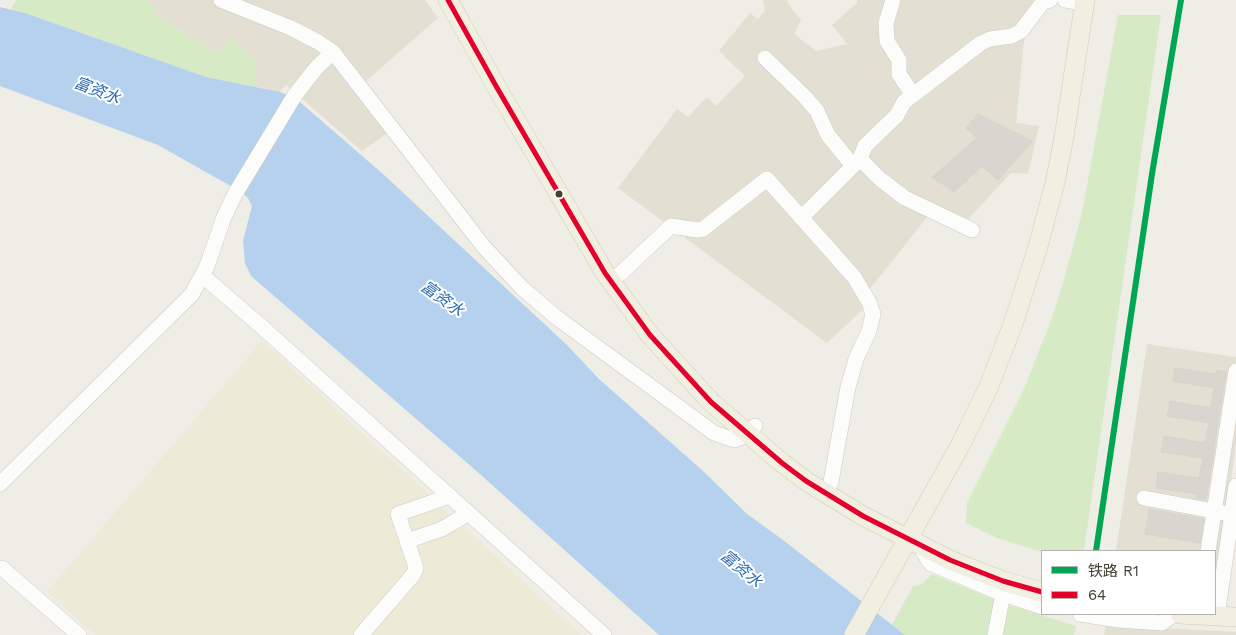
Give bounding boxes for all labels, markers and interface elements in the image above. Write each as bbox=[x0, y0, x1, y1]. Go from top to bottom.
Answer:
water label: 富资水 bbox=[71, 73, 123, 109]
unlabelled marker bbox=[554, 189, 564, 199]
water label: 富资水 bbox=[417, 277, 467, 321]
water label: 富资水 bbox=[716, 546, 766, 592]
legend bbox=[1041, 550, 1216, 615]
text: 铁路 R1 bbox=[1088, 562, 1139, 580]
text: 64 bbox=[1088, 586, 1106, 604]

